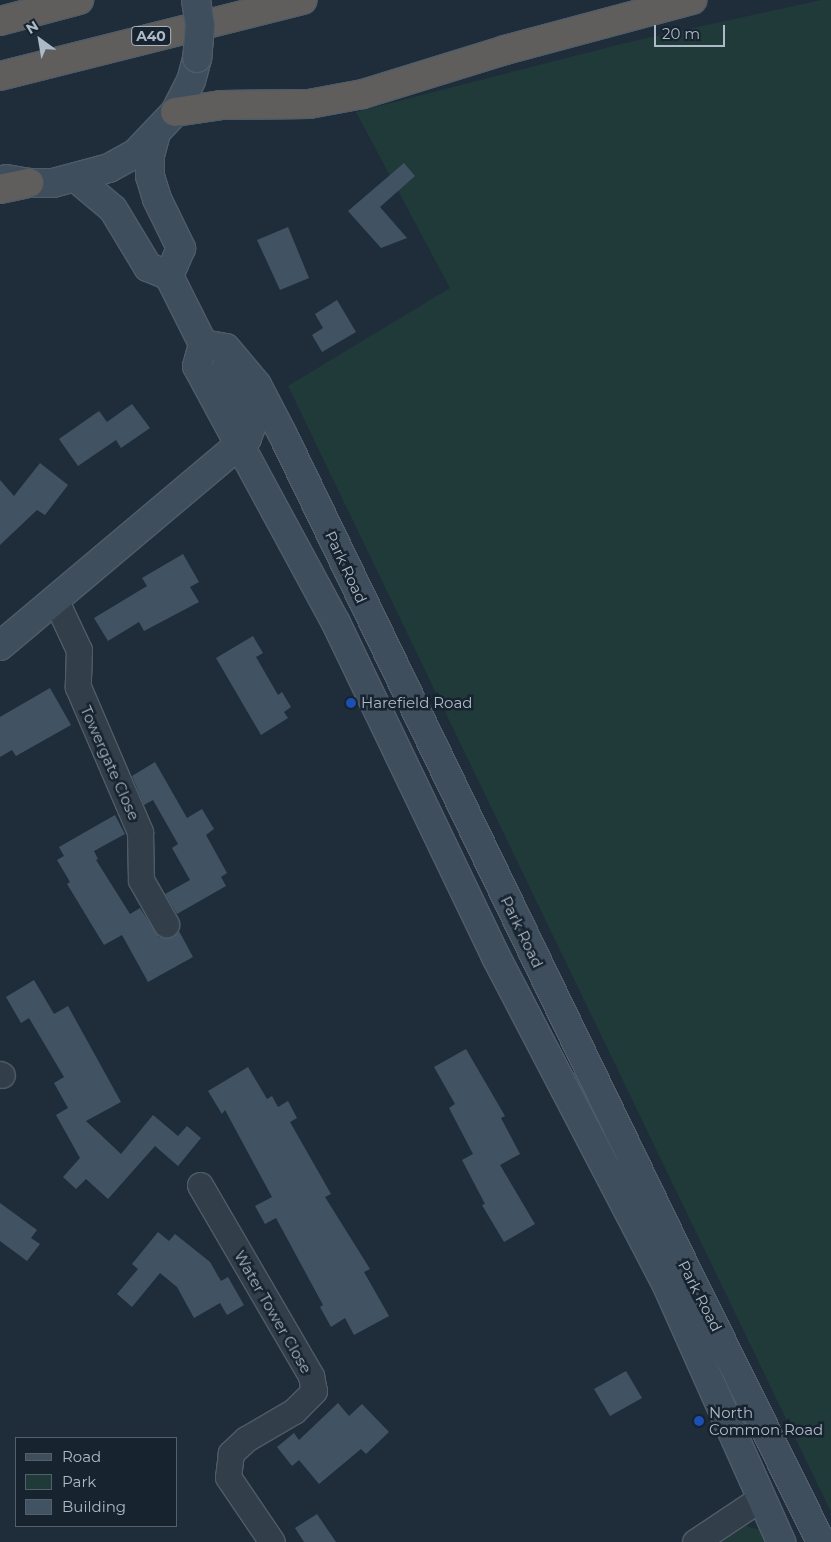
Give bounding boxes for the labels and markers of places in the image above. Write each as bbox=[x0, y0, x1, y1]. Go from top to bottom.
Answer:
place label: Harefield Road bbox=[361, 694, 472, 712]
marker: Harefield Road bbox=[345, 697, 357, 709]
place label: North Common Road bbox=[709, 1403, 823, 1438]
marker: North Common Road bbox=[693, 1415, 705, 1427]

